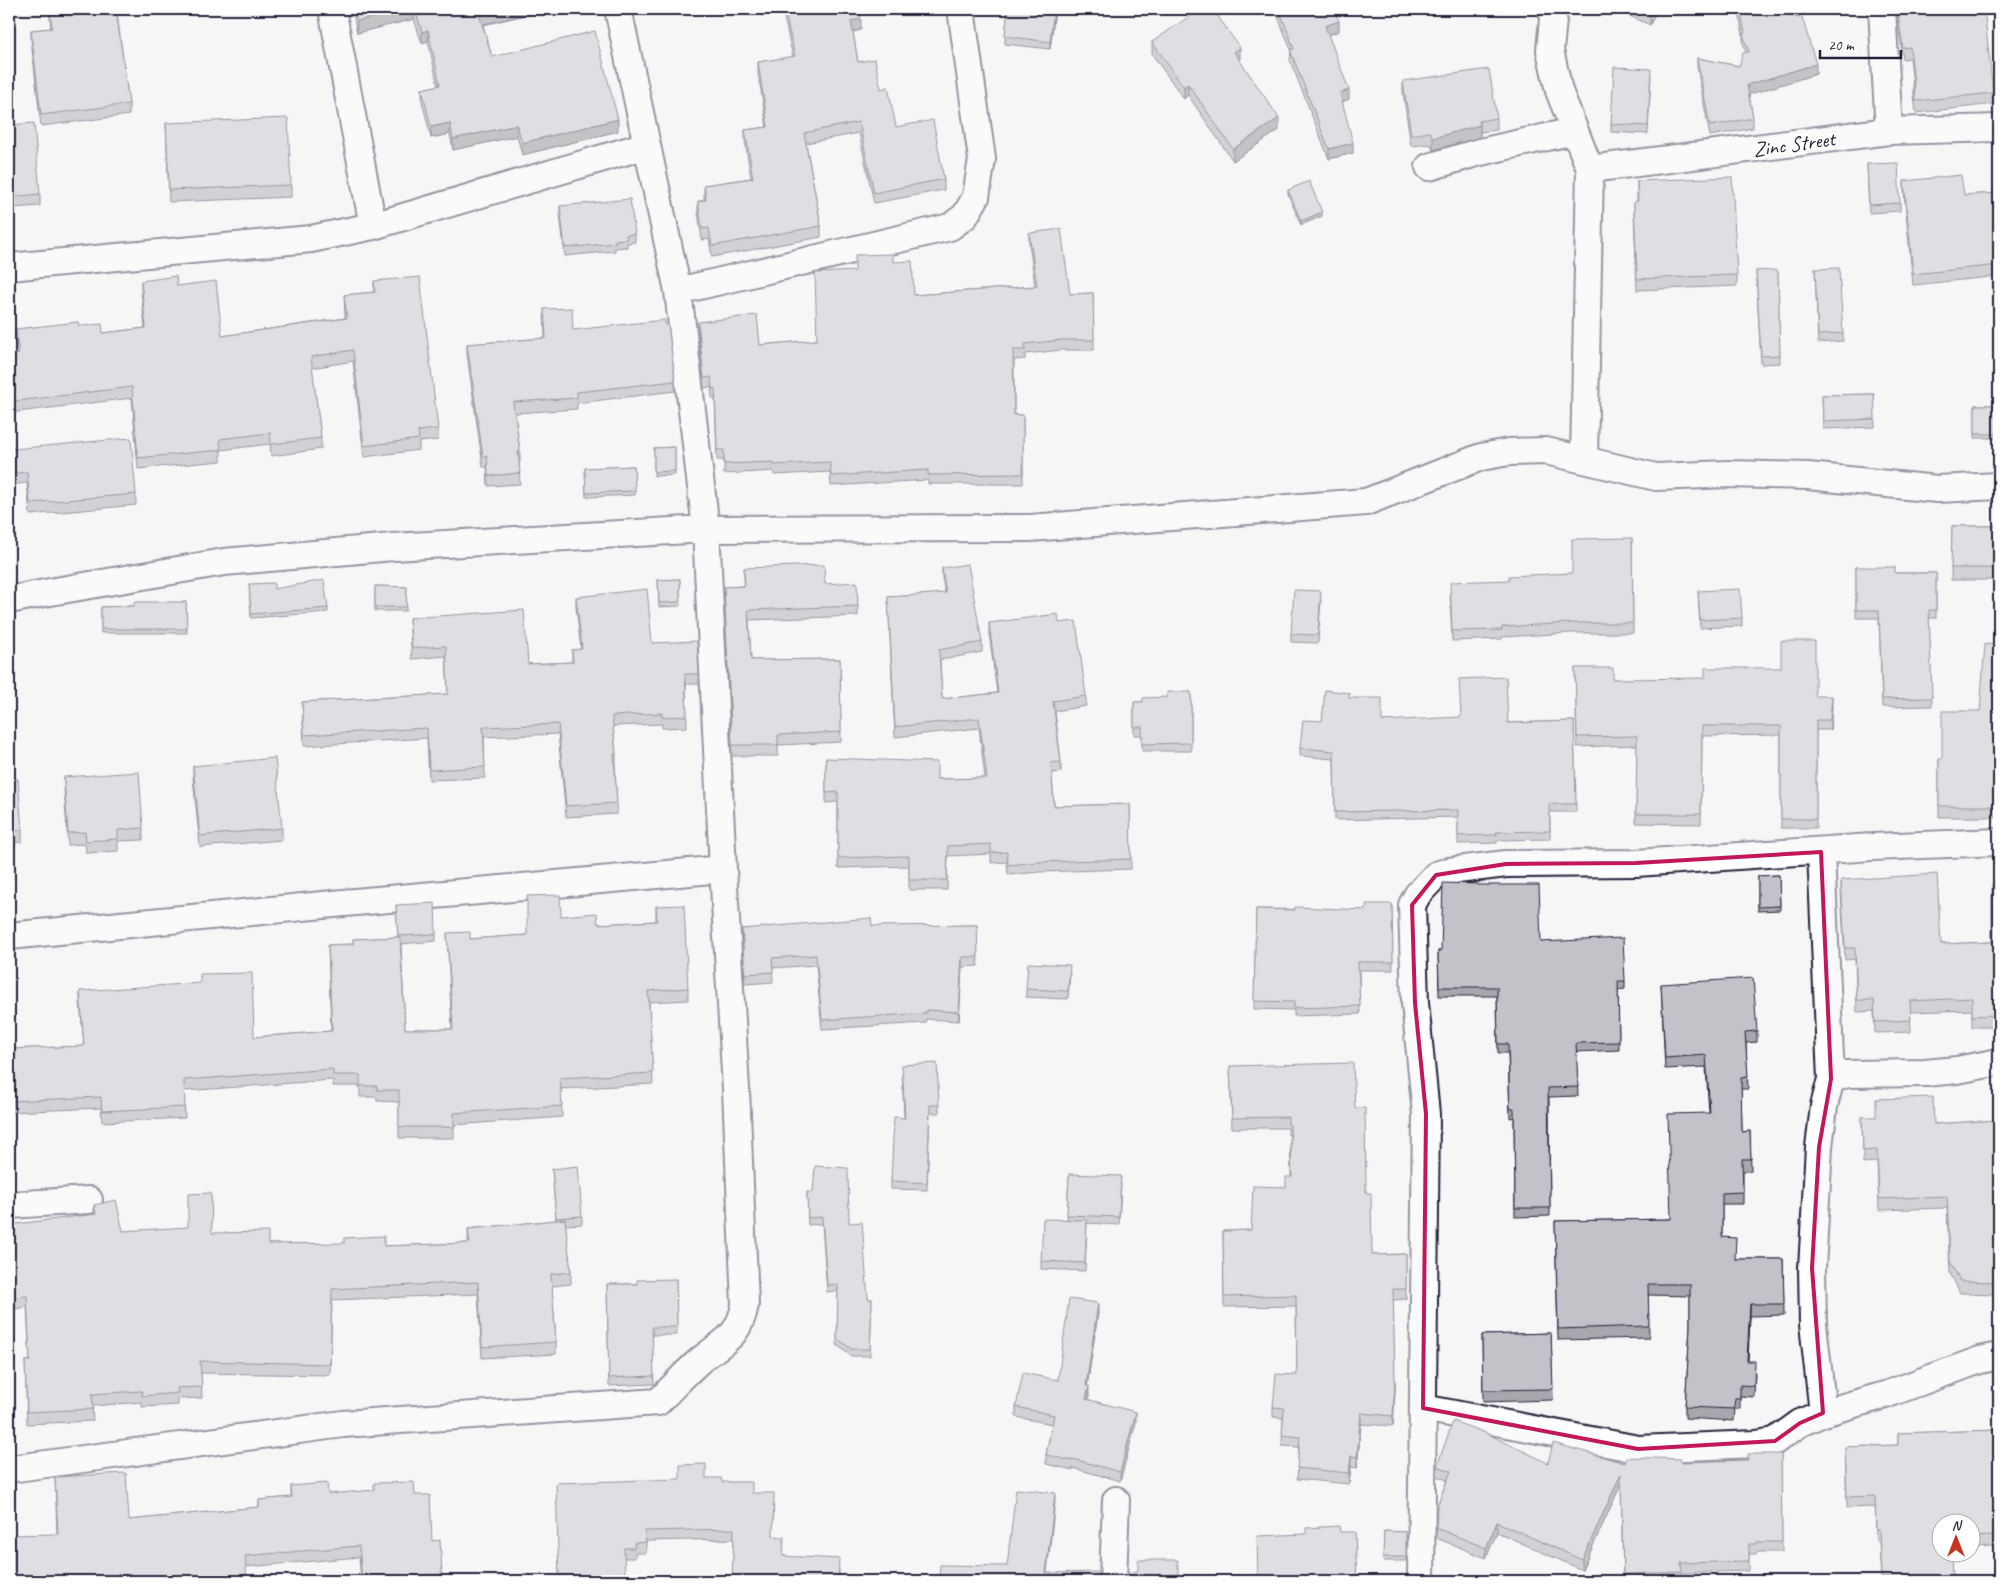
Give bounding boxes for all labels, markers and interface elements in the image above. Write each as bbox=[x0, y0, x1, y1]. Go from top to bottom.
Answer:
scale bar bbox=[1820, 28, 1902, 60]
text: 20 m bbox=[1828, 36, 1855, 55]
street label: Zinc Street bbox=[1752, 125, 1838, 163]
north arrow bbox=[1930, 1512, 1980, 1562]
text: N bbox=[1952, 1517, 1963, 1534]

